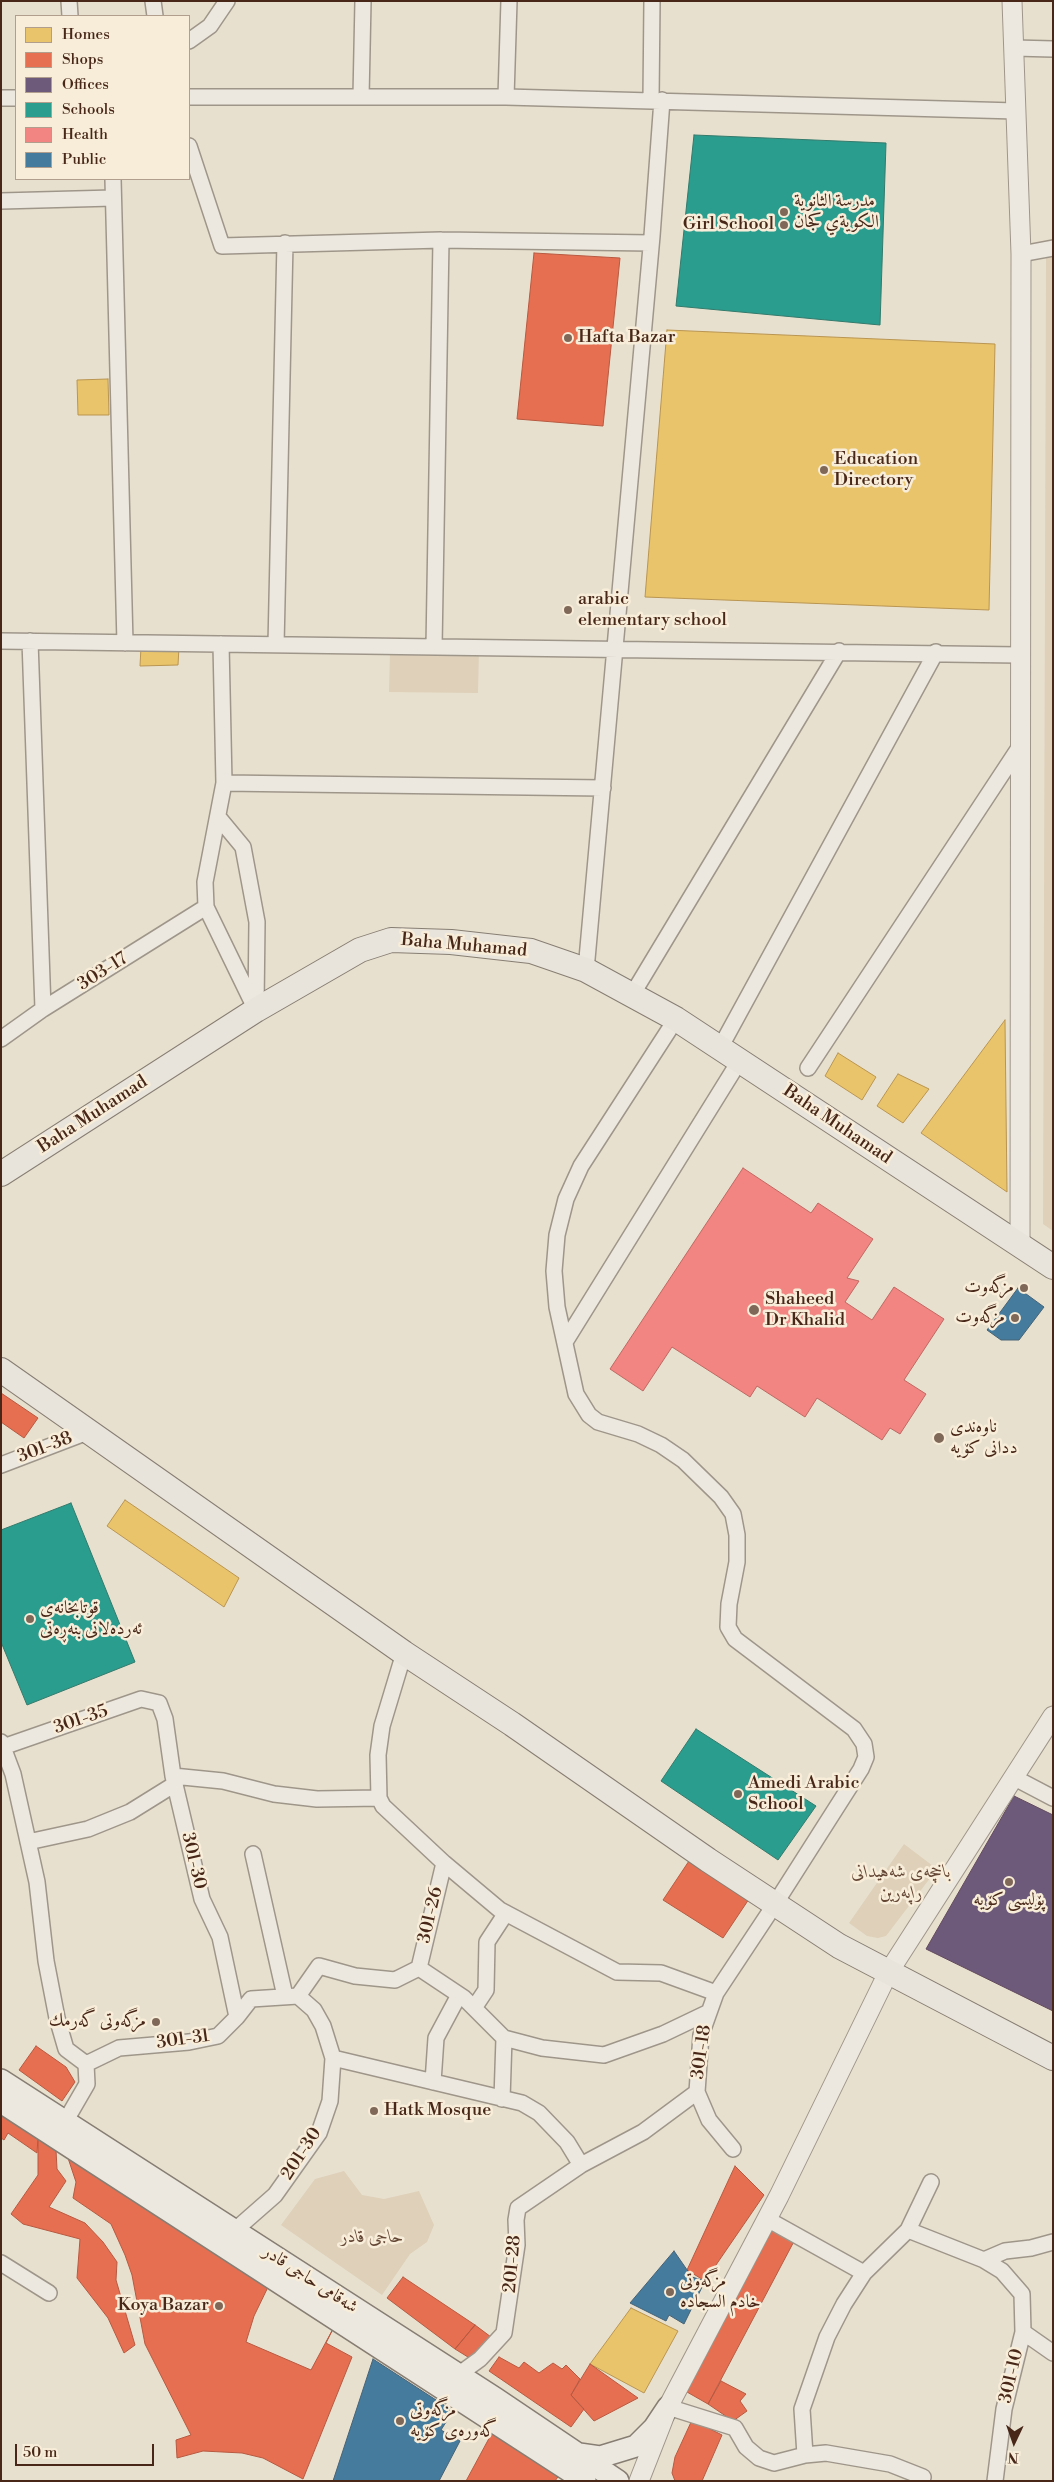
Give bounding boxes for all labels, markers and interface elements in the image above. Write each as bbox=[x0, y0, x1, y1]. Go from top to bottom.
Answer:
legend bbox=[15, 15, 190, 180]
text: Homes bbox=[62, 25, 110, 44]
text: Shops bbox=[62, 50, 103, 69]
text: Offices bbox=[62, 75, 109, 94]
text: Schools bbox=[62, 100, 115, 119]
text: Health bbox=[62, 125, 108, 144]
text: Public bbox=[62, 150, 106, 169]
place label: مدرسة الثانوية الكويةي كجان bbox=[794, 191, 879, 233]
marker: مدرسة الثانوية الكويةي كجان bbox=[778, 206, 790, 218]
place label: Girl School bbox=[683, 214, 774, 236]
marker: Girl School bbox=[778, 219, 790, 231]
place label: Hafta Bazar bbox=[578, 327, 675, 349]
marker: Hafta Bazar bbox=[562, 332, 574, 344]
place label: Education Directory bbox=[834, 449, 918, 492]
marker: Education Directory bbox=[818, 464, 830, 476]
place label: arabic elementary school bbox=[578, 589, 727, 632]
marker: arabic elementary school bbox=[562, 604, 574, 616]
street label: Baha Muhamad bbox=[400, 930, 528, 962]
street label: 303-17 bbox=[74, 948, 132, 996]
street label: Baha Muhamad bbox=[34, 1072, 152, 1158]
street label: Baha Muhamad bbox=[779, 1081, 895, 1169]
place label: مزگەوت bbox=[964, 1277, 1014, 1299]
marker: مزگەوت bbox=[1018, 1282, 1030, 1294]
place label: Shaheed Dr Khalid bbox=[765, 1289, 845, 1332]
marker: Shaheed Dr Khalid bbox=[747, 1303, 761, 1317]
place label: مزگه‌وت bbox=[955, 1307, 1005, 1329]
marker: مزگه‌وت bbox=[1009, 1312, 1021, 1324]
place label: ناوەندی ددانی کۆیە bbox=[950, 1417, 1018, 1460]
street label: 301-38 bbox=[14, 1428, 76, 1468]
marker: ناوەندی ددانی کۆیە bbox=[932, 1431, 946, 1445]
place label: قوتابخانه‌ی ئه‌رده‌لانی بنه‌ڕه‌تی bbox=[40, 1598, 142, 1640]
marker: قوتابخانه‌ی ئه‌رده‌لانی بنه‌ڕه‌تی bbox=[24, 1613, 36, 1625]
street label: 301-35 bbox=[51, 1701, 111, 1739]
place label: Amedi Arabic School bbox=[748, 1773, 860, 1816]
marker: Amedi Arabic School bbox=[732, 1788, 744, 1800]
street label: 301-30 bbox=[176, 1830, 210, 1892]
park label: باخچه‌ی شه‌هیدانی راپه‌رین bbox=[851, 1862, 951, 1905]
marker: پۆلیسی كۆیه‌ bbox=[1003, 1876, 1015, 1888]
street label: 301-26 bbox=[414, 1885, 448, 1945]
place label: پۆلیسی كۆیه‌ bbox=[973, 1890, 1045, 1912]
place label: مزگه‌وتی گه‌رمك bbox=[49, 2011, 146, 2033]
marker: مزگه‌وتی گه‌رمك bbox=[150, 2016, 162, 2028]
street label: 301-18 bbox=[688, 2023, 716, 2081]
street label: 301-31 bbox=[155, 2026, 211, 2054]
place label: Hatk Mosque bbox=[384, 2100, 491, 2122]
marker: Hatk Mosque bbox=[368, 2105, 380, 2117]
street label: 201-30 bbox=[277, 2124, 327, 2184]
park label: حاجی قادر bbox=[340, 2227, 404, 2249]
street label: 201-28 bbox=[500, 2234, 526, 2294]
street label: شەقامی حاجی قادر bbox=[258, 2241, 362, 2319]
place label: مزگه‌وتی خادم السجاده bbox=[680, 2271, 761, 2314]
marker: مزگه‌وتی خادم السجاده bbox=[664, 2286, 676, 2298]
place label: Koya Bazar bbox=[117, 2295, 209, 2317]
marker: Koya Bazar bbox=[213, 2300, 225, 2312]
street label: 301-10 bbox=[995, 2347, 1029, 2405]
place label: مزگه‌وتی گه‌وره‌ی كۆیه bbox=[410, 2400, 497, 2442]
marker: مزگه‌وتی گه‌وره‌ی كۆیه bbox=[394, 2415, 406, 2427]
north arrow bbox=[989, 2417, 1039, 2467]
scale bar bbox=[18, 2434, 156, 2466]
text: 50 m bbox=[23, 2443, 57, 2462]
text: N bbox=[1007, 2448, 1019, 2466]

